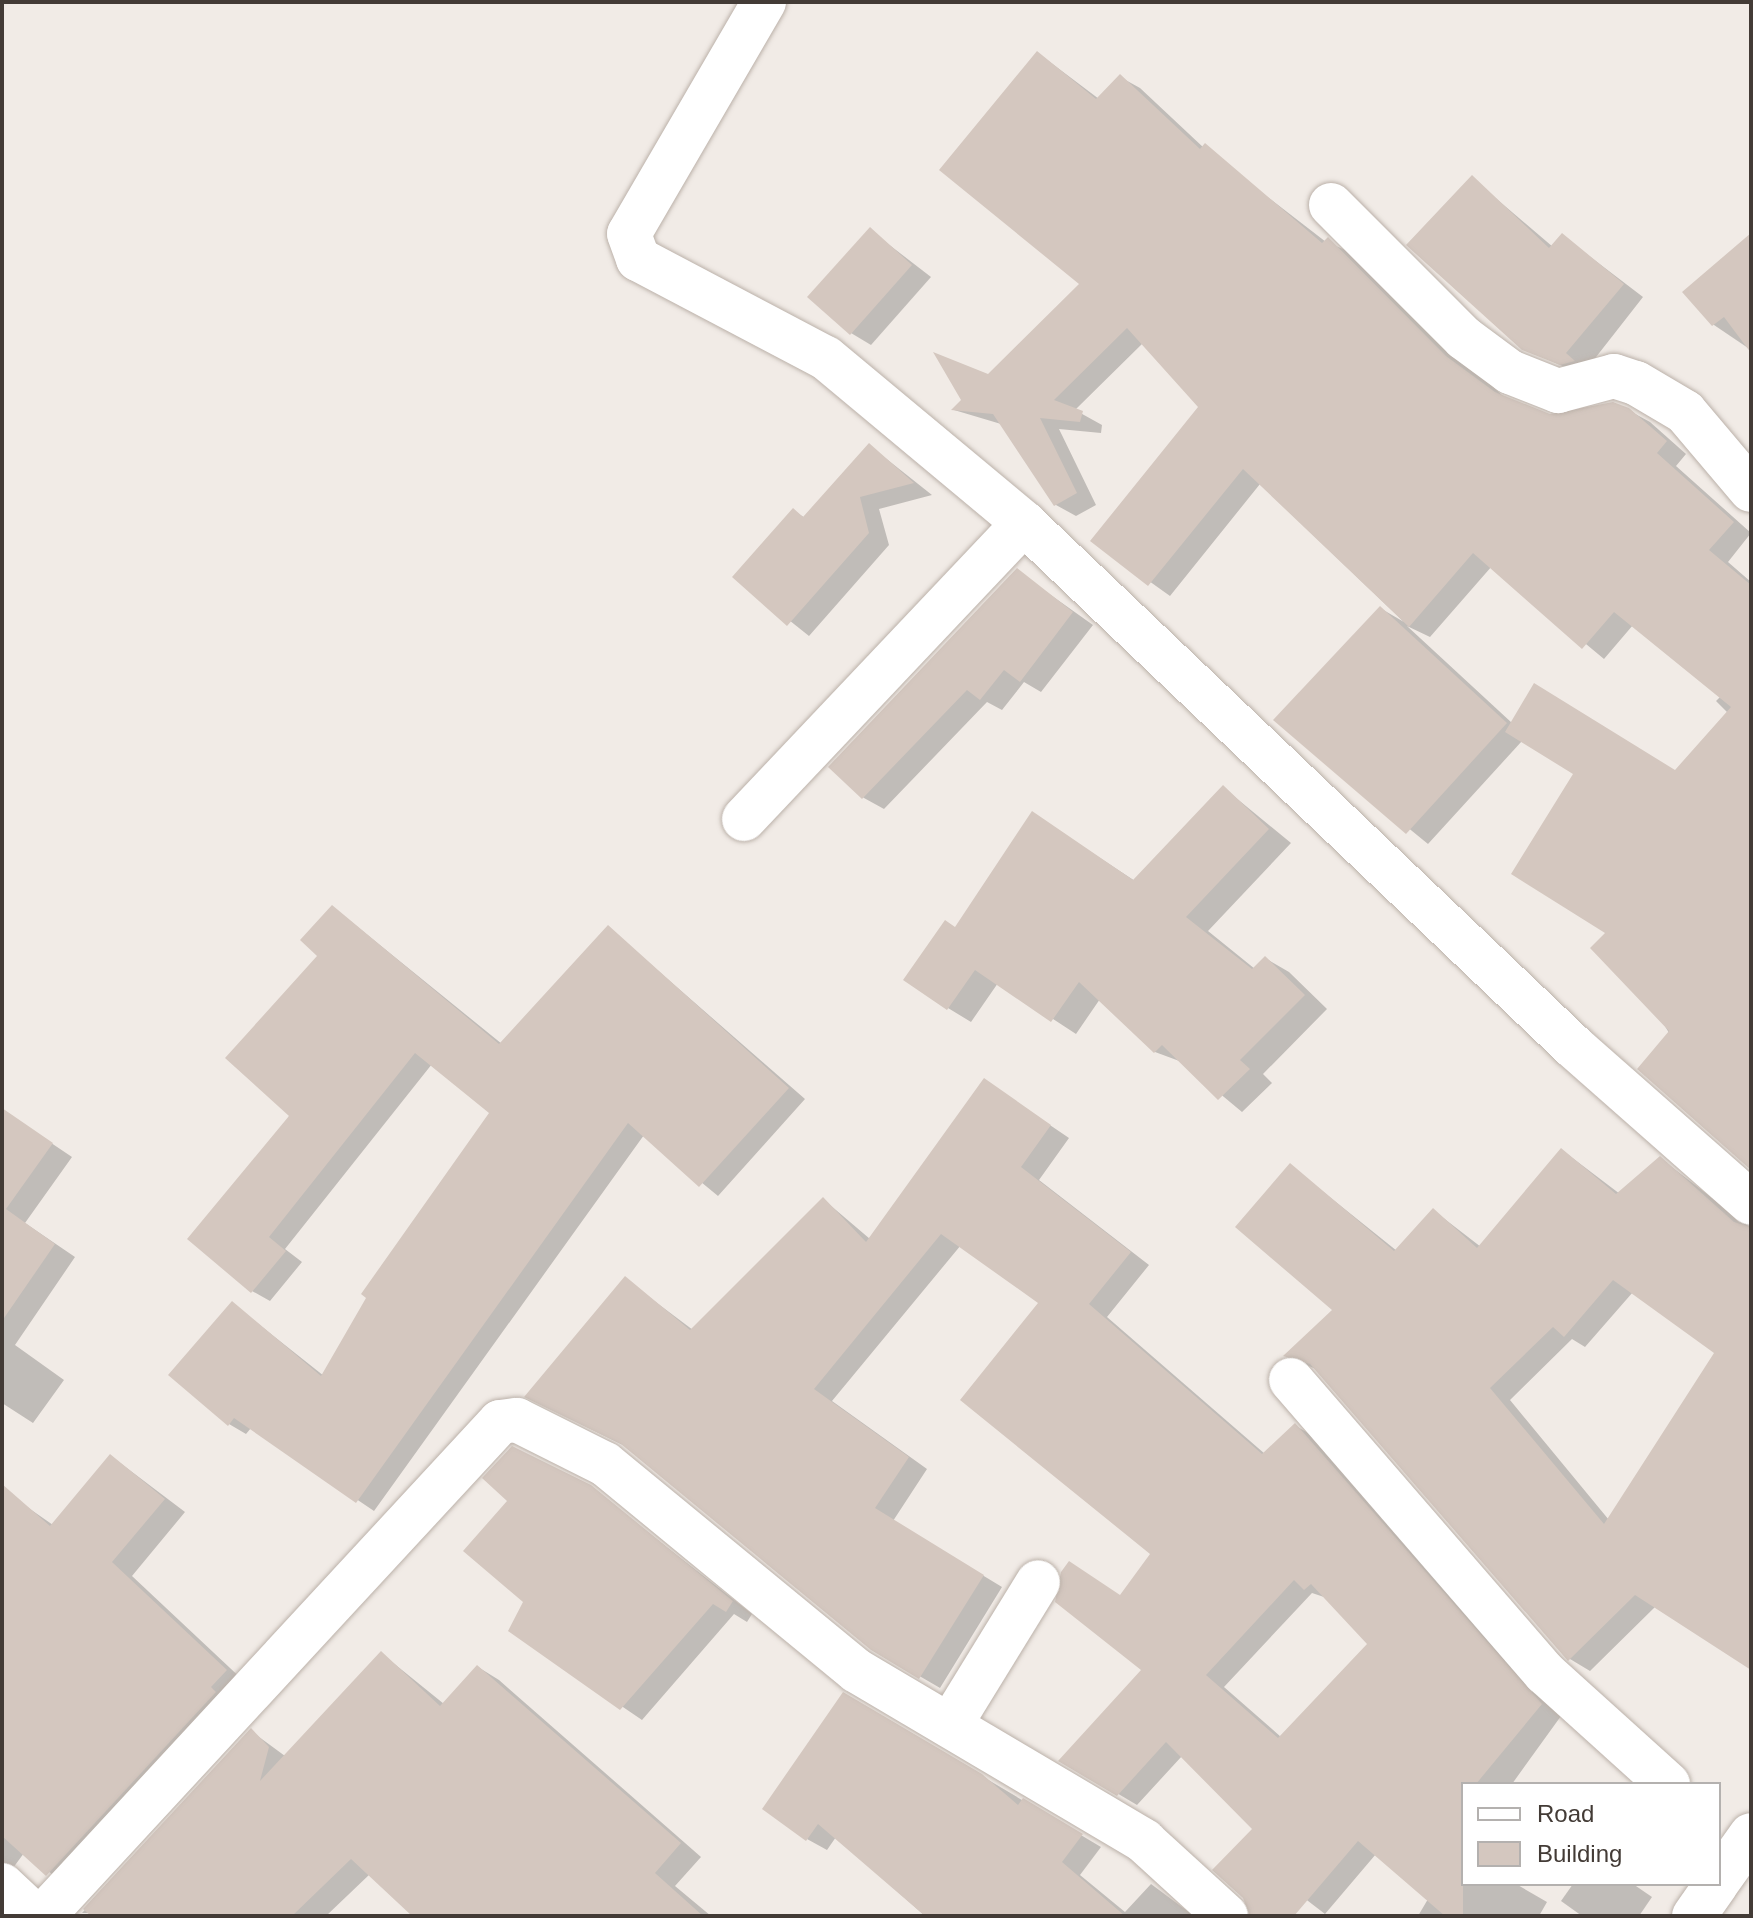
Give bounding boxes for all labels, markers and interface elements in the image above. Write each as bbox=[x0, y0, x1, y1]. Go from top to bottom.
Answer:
legend bbox=[1461, 1782, 1721, 1886]
text: Road bbox=[1537, 1800, 1594, 1827]
text: Building bbox=[1537, 1840, 1622, 1867]

